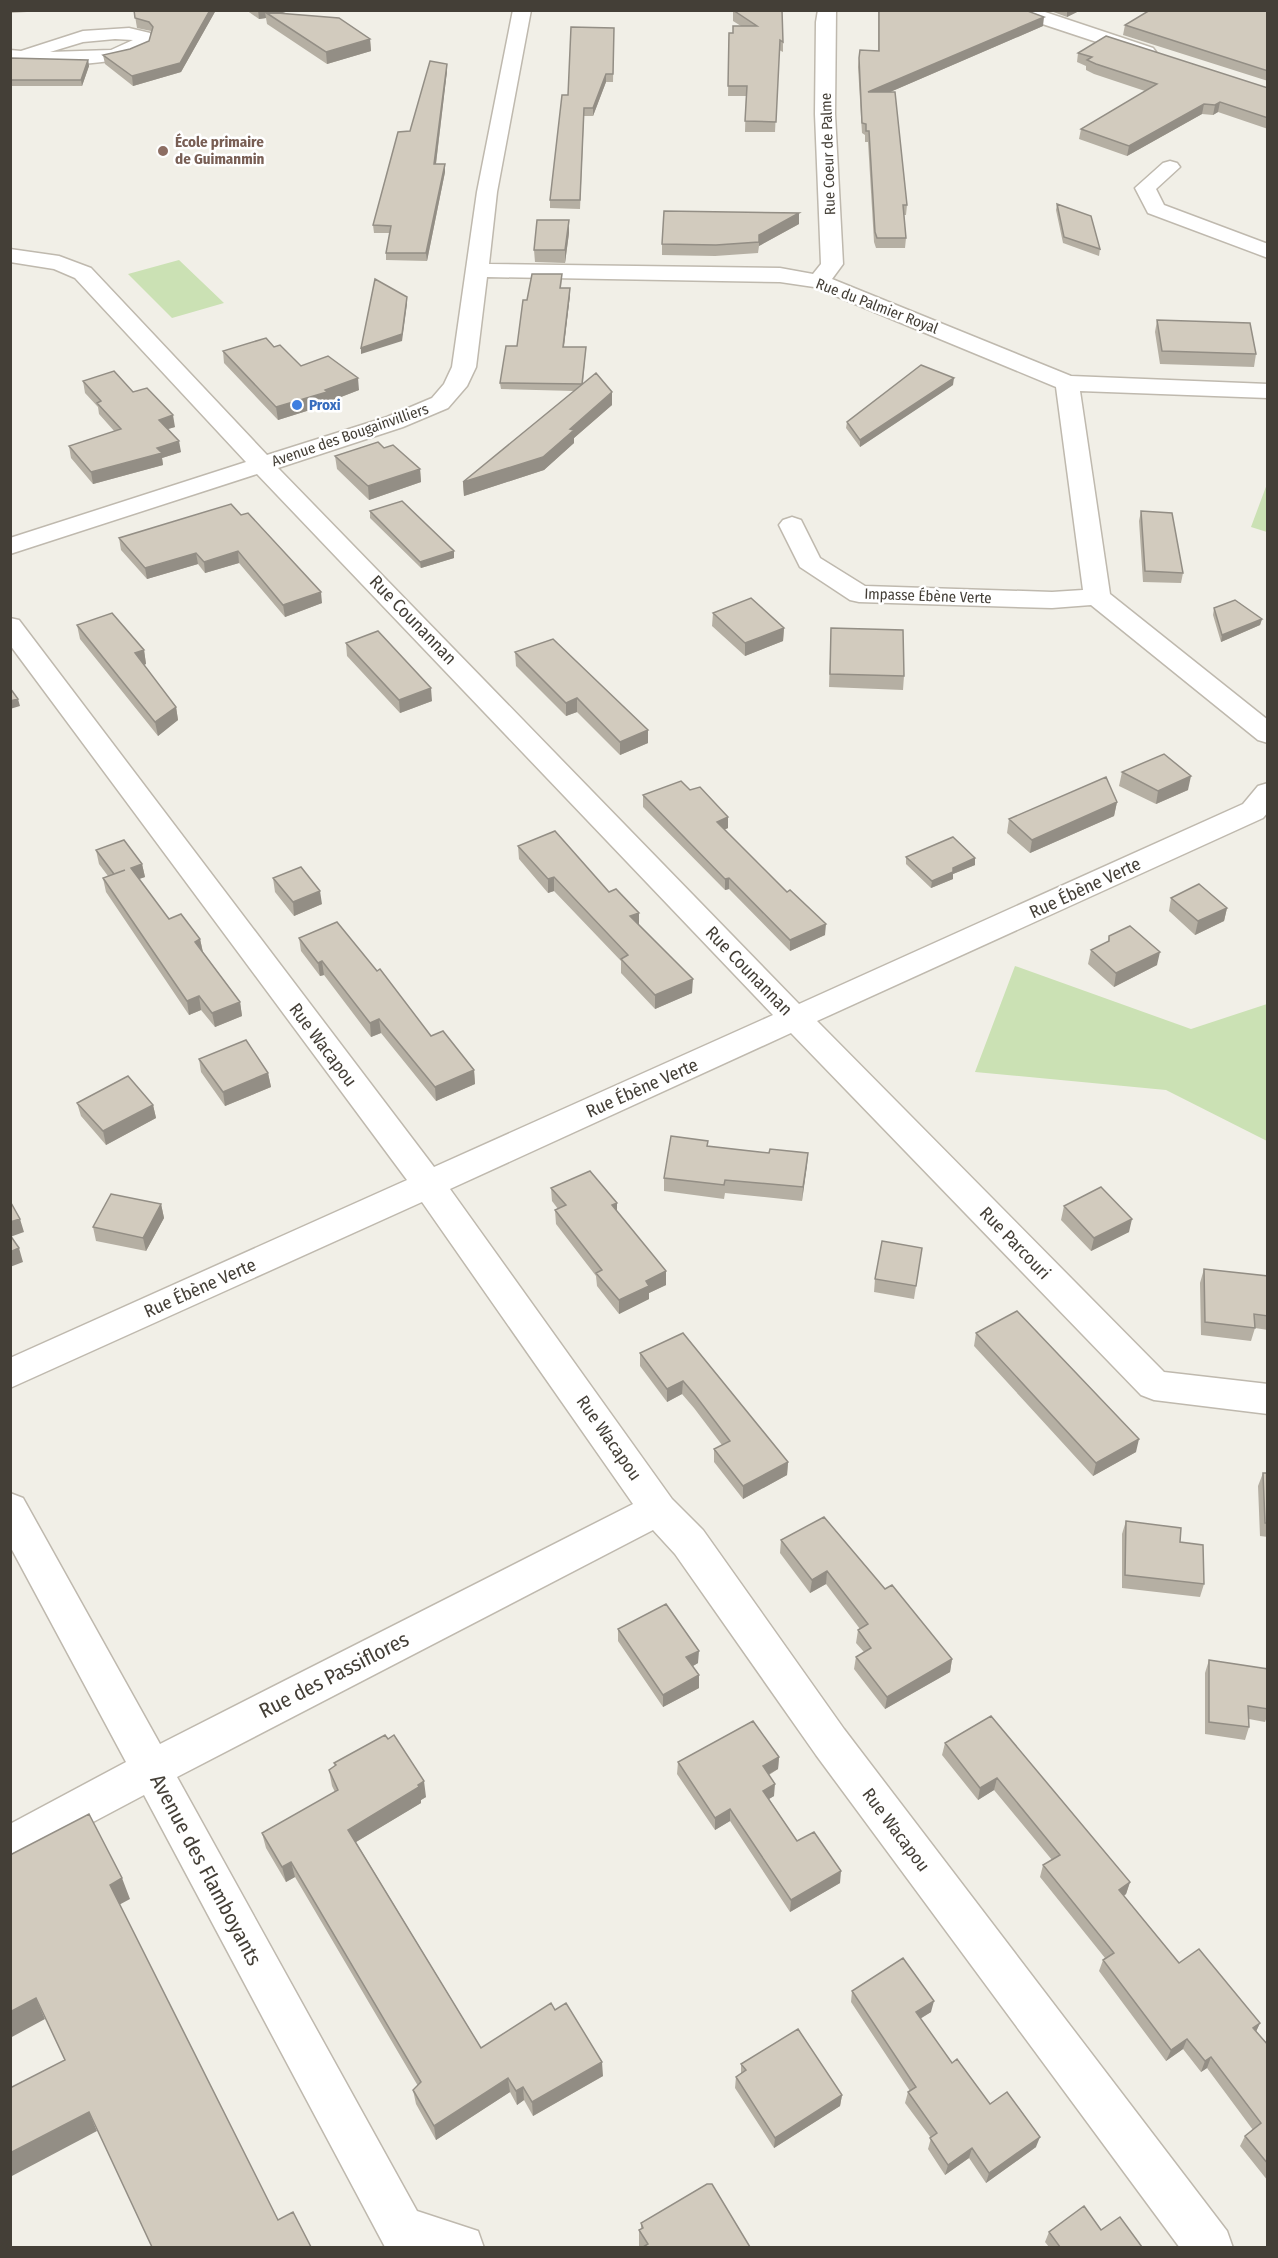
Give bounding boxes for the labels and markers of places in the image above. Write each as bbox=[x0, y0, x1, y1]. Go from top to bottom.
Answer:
place label: École primaire de Guimanmin bbox=[175, 133, 265, 168]
marker: École primaire de Guimanmin bbox=[156, 144, 170, 158]
place label: Proxi bbox=[309, 396, 341, 414]
marker: Proxi bbox=[290, 398, 304, 412]

